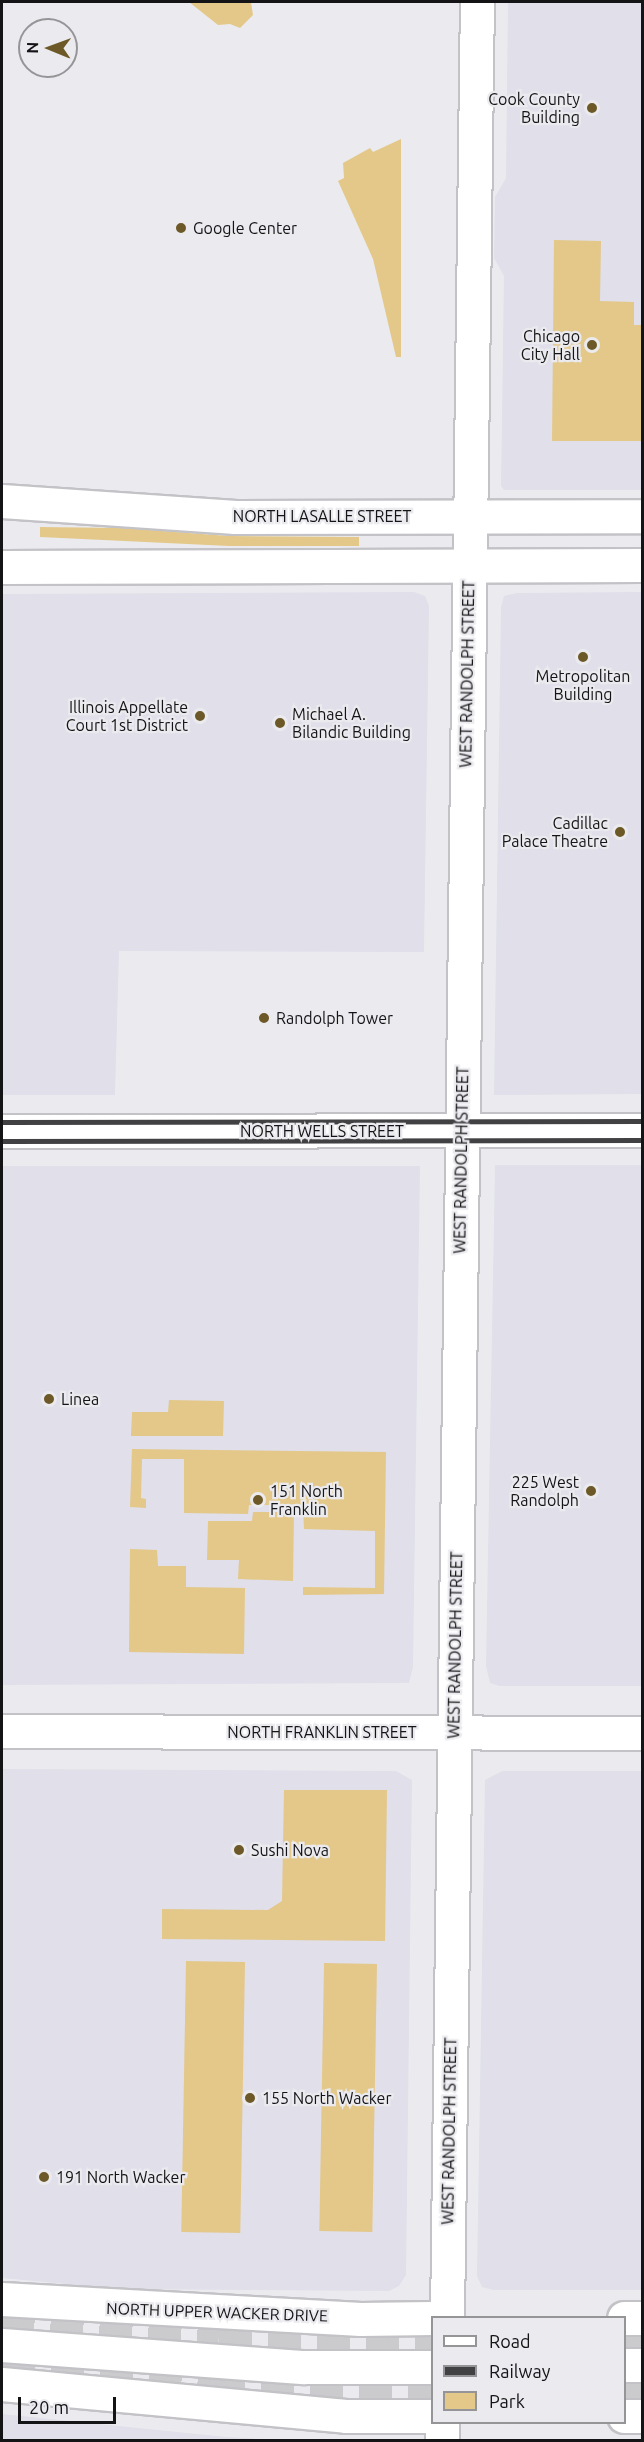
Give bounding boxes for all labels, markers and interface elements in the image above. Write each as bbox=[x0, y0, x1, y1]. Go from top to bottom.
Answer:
north arrow bbox=[18, 18, 78, 78]
text: N bbox=[23, 42, 41, 54]
place label: Cook County Building bbox=[488, 89, 580, 127]
marker: Cook County Building bbox=[585, 101, 599, 115]
place label: Google Center bbox=[193, 218, 297, 238]
marker: Google Center bbox=[174, 221, 188, 235]
place label: Chicago City Hall bbox=[521, 326, 580, 364]
marker: Chicago City Hall bbox=[585, 338, 599, 352]
street label: NORTH LASALLE STREET bbox=[233, 506, 411, 526]
street label: WEST RANDOLPH STREET bbox=[456, 580, 478, 768]
marker: Metropolitan Building bbox=[576, 650, 590, 664]
place label: Metropolitan Building bbox=[536, 666, 630, 704]
place label: Illinois Appellate Court 1st District bbox=[66, 697, 188, 735]
place label: Michael A. Bilandic Building bbox=[292, 704, 411, 742]
marker: Illinois Appellate Court 1st District bbox=[193, 709, 207, 723]
marker: Michael A. Bilandic Building bbox=[273, 716, 287, 730]
place label: Cadillac Palace Theatre bbox=[502, 813, 608, 851]
marker: Cadillac Palace Theatre bbox=[613, 825, 627, 839]
place label: Randolph Tower bbox=[276, 1008, 393, 1028]
marker: Randolph Tower bbox=[257, 1011, 271, 1025]
street label: WEST RANDOLPH STREET bbox=[450, 1066, 472, 1254]
street label: NORTH WELLS STREET bbox=[240, 1121, 404, 1141]
place label: Linea bbox=[61, 1389, 99, 1409]
marker: Linea bbox=[42, 1392, 56, 1406]
place label: 225 West Randolph bbox=[510, 1472, 579, 1510]
place label: 151 North Franklin bbox=[270, 1481, 343, 1519]
marker: 225 West Randolph bbox=[584, 1484, 598, 1498]
marker: 151 North Franklin bbox=[251, 1493, 265, 1507]
street label: WEST RANDOLPH STREET bbox=[444, 1551, 466, 1739]
street label: NORTH FRANKLIN STREET bbox=[227, 1722, 417, 1742]
place label: Sushi Nova bbox=[251, 1840, 329, 1860]
marker: Sushi Nova bbox=[232, 1843, 246, 1857]
street label: WEST RANDOLPH STREET bbox=[438, 2037, 460, 2225]
place label: 155 North Wacker bbox=[262, 2088, 392, 2108]
marker: 155 North Wacker bbox=[243, 2091, 257, 2105]
place label: 191 North Wacker bbox=[56, 2167, 186, 2187]
marker: 191 North Wacker bbox=[37, 2170, 51, 2184]
street label: NORTH UPPER WACKER DRIVE bbox=[106, 2299, 328, 2325]
legend bbox=[431, 2316, 626, 2424]
text: Road bbox=[489, 2331, 531, 2351]
text: Railway bbox=[489, 2361, 550, 2381]
scale bar bbox=[21, 2385, 118, 2423]
text: Park bbox=[489, 2391, 525, 2411]
text: 20 m bbox=[29, 2397, 69, 2417]

